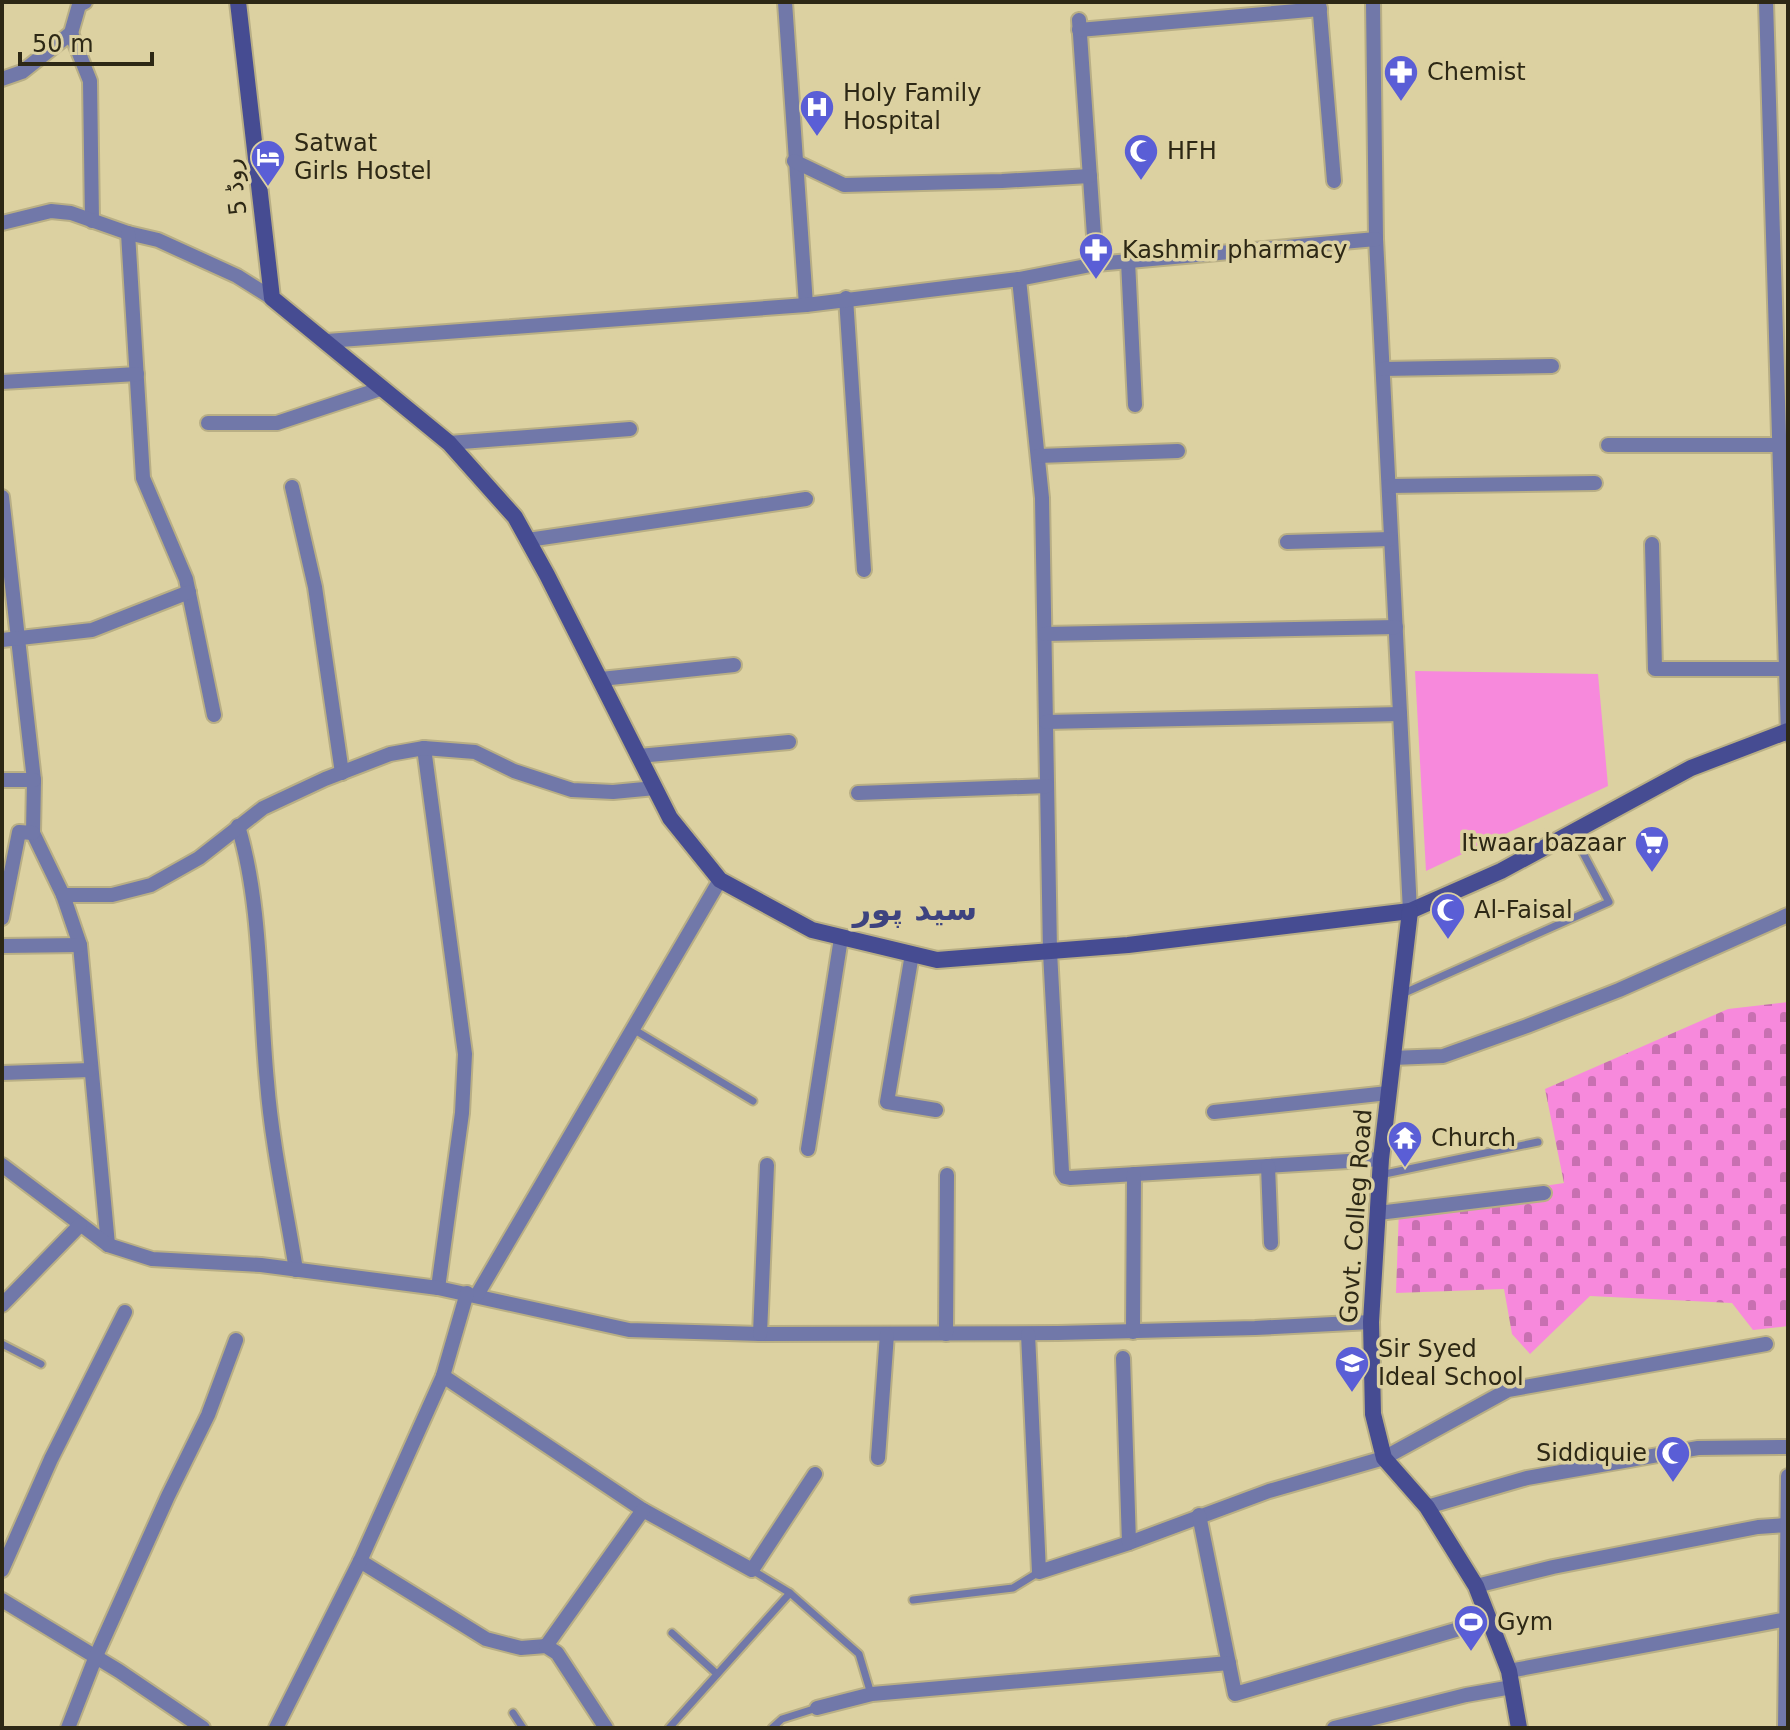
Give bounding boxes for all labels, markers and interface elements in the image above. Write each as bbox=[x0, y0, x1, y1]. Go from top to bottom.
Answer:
scale bar bbox=[20, 16, 152, 66]
text: 50 m bbox=[32, 30, 94, 58]
pharmacy icon: Chemist bbox=[1382, 53, 1420, 103]
place label: Chemist bbox=[1427, 58, 1526, 86]
place label: Holy Family Hospital bbox=[843, 79, 981, 135]
hospital icon: Holy Family Hospital bbox=[798, 88, 836, 138]
place label: Satwat Girls Hostel bbox=[294, 129, 432, 185]
mosque icon: HFH bbox=[1122, 132, 1160, 182]
place label: HFH bbox=[1167, 137, 1217, 165]
hotel icon: Satwat Girls Hostel bbox=[249, 138, 287, 188]
street label: روڈ 5 bbox=[218, 157, 252, 217]
pharmacy icon: Kashmir pharmacy bbox=[1077, 231, 1115, 281]
place label: Kashmir pharmacy bbox=[1122, 236, 1347, 264]
supermarket icon: Itwaar bazaar bbox=[1633, 824, 1671, 874]
place label: Itwaar bazaar bbox=[1461, 829, 1626, 857]
district label: سید پور bbox=[851, 890, 977, 928]
mosque icon: Al-Faisal bbox=[1429, 891, 1467, 941]
place label: Al-Faisal bbox=[1474, 896, 1573, 924]
street label: Govt. Colleg Road bbox=[1335, 1108, 1377, 1324]
temple icon: Church bbox=[1386, 1119, 1424, 1169]
place label: Church bbox=[1431, 1124, 1516, 1152]
place label: Sir Syed Ideal School bbox=[1378, 1335, 1524, 1391]
school or university icon: Sir Syed Ideal School bbox=[1333, 1344, 1371, 1394]
mosque icon: Siddiquie bbox=[1654, 1434, 1692, 1484]
place label: Siddiquie bbox=[1536, 1439, 1647, 1467]
sports icon: Gym bbox=[1452, 1603, 1490, 1653]
place label: Gym bbox=[1497, 1608, 1553, 1636]

